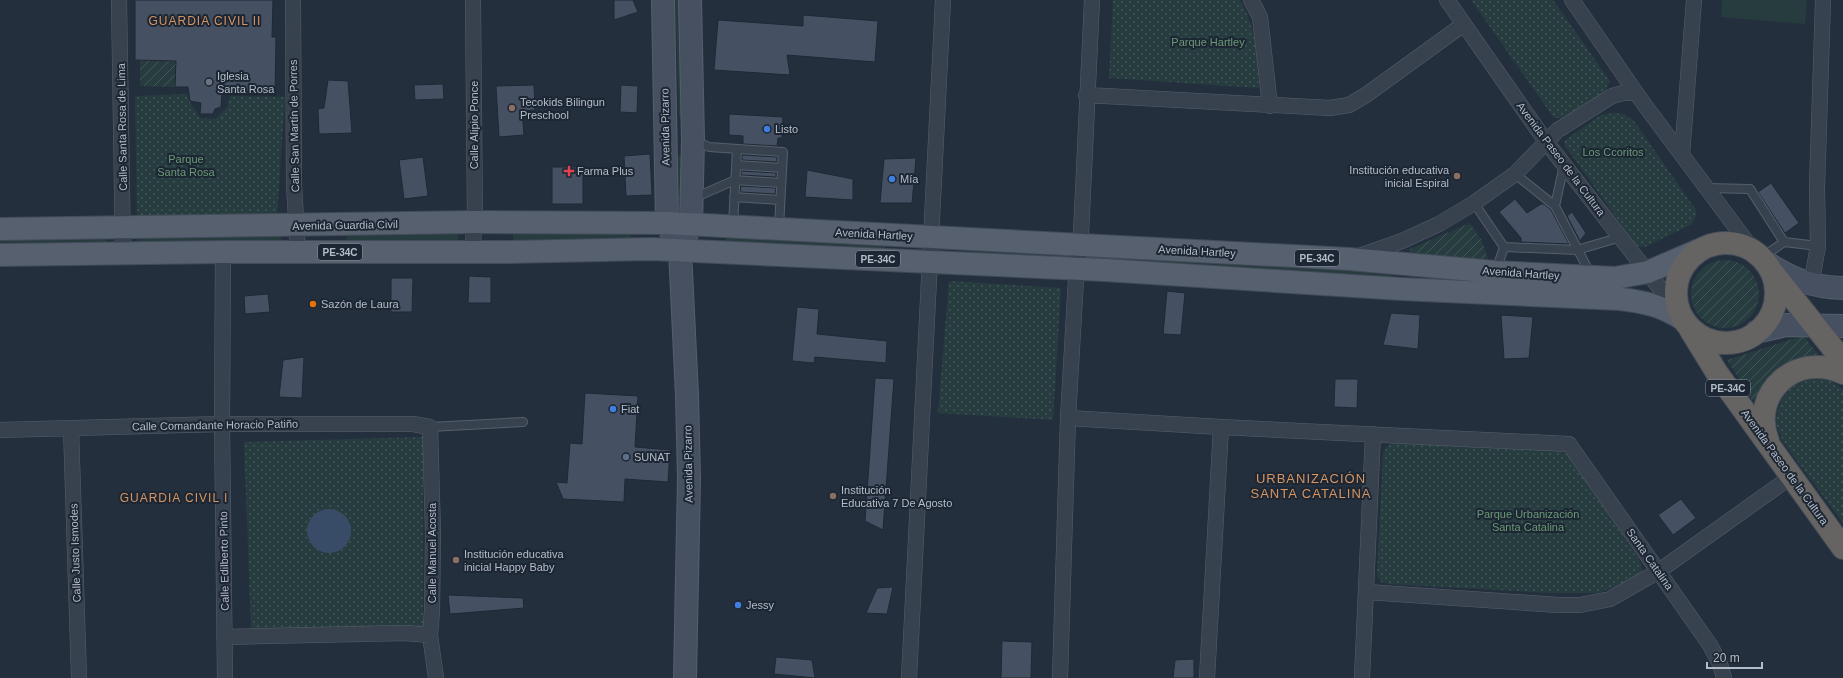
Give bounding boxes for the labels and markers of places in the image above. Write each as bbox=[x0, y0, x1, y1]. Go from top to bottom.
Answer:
place label: Iglesia Santa Rosa bbox=[217, 70, 275, 95]
marker: Iglesia Santa Rosa bbox=[204, 77, 214, 87]
place label: Tecokids Bilingun Preschool bbox=[520, 96, 605, 121]
marker: Tecokids Bilingun Preschool bbox=[507, 103, 517, 113]
place label: Listo bbox=[775, 123, 798, 135]
marker: Listo bbox=[762, 124, 772, 134]
place label: Institución educativa inicial Espiral bbox=[1349, 164, 1450, 189]
place label: Farma Plus bbox=[577, 165, 634, 177]
marker: Farma Plus bbox=[564, 166, 574, 176]
marker: Institución educativa inicial Espiral bbox=[1452, 171, 1462, 181]
place label: Mía bbox=[900, 173, 919, 185]
marker: Mía bbox=[887, 174, 897, 184]
place label: Sazón de Laura bbox=[321, 298, 400, 310]
marker: Sazón de Laura bbox=[308, 299, 318, 309]
place label: Fiat bbox=[621, 403, 639, 415]
marker: Fiat bbox=[608, 404, 618, 414]
place label: SUNAT bbox=[634, 451, 671, 463]
marker: SUNAT bbox=[621, 452, 631, 462]
place label: Institución Educativa 7 De Agosto bbox=[841, 484, 952, 509]
marker: Institución Educativa 7 De Agosto bbox=[828, 491, 838, 501]
place label: Institución educativa inicial Happy Baby bbox=[464, 548, 565, 573]
marker: Institución educativa inicial Happy Baby bbox=[451, 555, 461, 565]
place label: Jessy bbox=[746, 599, 775, 611]
marker: Jessy bbox=[733, 600, 743, 610]

